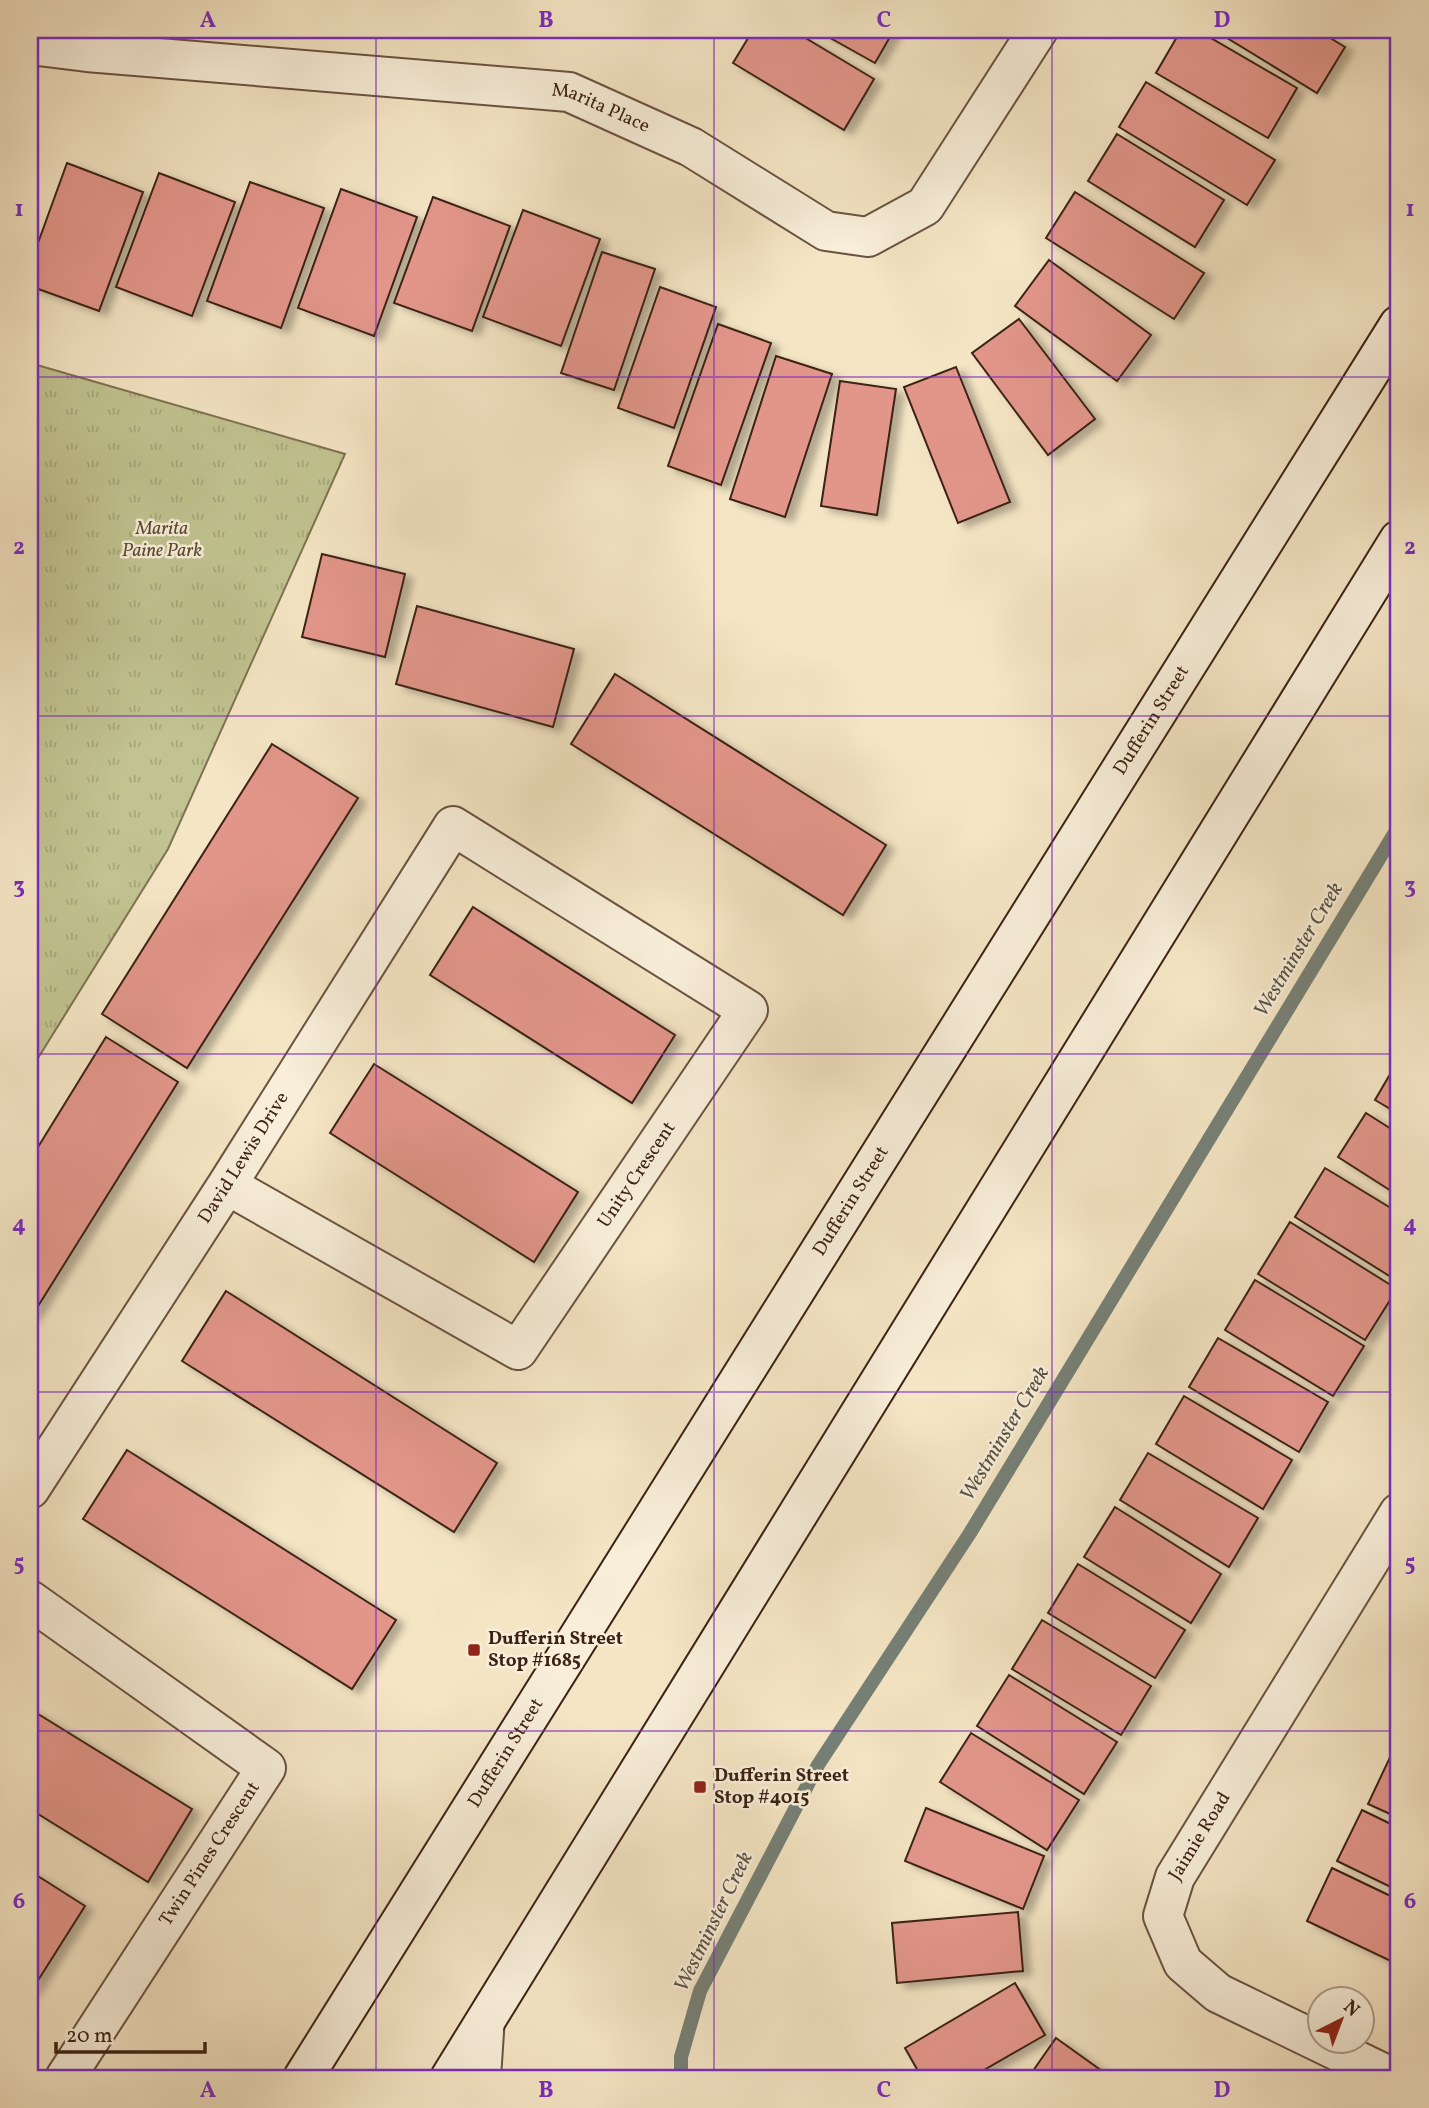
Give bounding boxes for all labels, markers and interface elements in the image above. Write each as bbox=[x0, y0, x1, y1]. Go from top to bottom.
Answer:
text: A bbox=[200, 5, 216, 37]
text: B bbox=[538, 5, 554, 37]
text: C bbox=[877, 5, 891, 37]
text: D bbox=[1214, 5, 1231, 37]
street label: Marita Place bbox=[551, 78, 654, 140]
text: 1 bbox=[14, 194, 24, 226]
text: 1 bbox=[1405, 194, 1415, 226]
park label: Marita Paine Park bbox=[122, 516, 202, 564]
text: 2 bbox=[13, 532, 25, 564]
text: 2 bbox=[1404, 532, 1416, 564]
street label: Dufferin Street bbox=[1108, 660, 1196, 780]
text: 3 bbox=[13, 871, 25, 903]
text: 3 bbox=[1404, 871, 1416, 903]
water label: Westminster Creek bbox=[1247, 877, 1351, 1023]
street label: David Lewis Drive bbox=[192, 1087, 295, 1229]
street label: Unity Crescent bbox=[592, 1116, 682, 1233]
street label: Dufferin Street bbox=[807, 1141, 895, 1261]
text: 4 bbox=[12, 1209, 26, 1241]
text: 4 bbox=[1403, 1209, 1417, 1241]
water label: Westminster Creek bbox=[953, 1361, 1057, 1507]
text: 5 bbox=[13, 1548, 25, 1580]
text: 5 bbox=[1404, 1548, 1416, 1580]
place label: Dufferin Street Stop #1685 bbox=[488, 1626, 623, 1674]
marker: Dufferin Street Stop #1685 bbox=[466, 1642, 482, 1658]
street label: Dufferin Street bbox=[462, 1693, 550, 1813]
place label: Dufferin Street Stop #4015 bbox=[714, 1763, 849, 1811]
street label: Twin Pines Crescent bbox=[153, 1776, 267, 1931]
marker: Dufferin Street Stop #4015 bbox=[692, 1779, 708, 1795]
street label: Jaimie Road bbox=[1163, 1787, 1237, 1886]
water label: Westminster Creek bbox=[668, 1847, 761, 1997]
text: 6 bbox=[13, 1886, 25, 1918]
text: 6 bbox=[1404, 1886, 1416, 1918]
north arrow bbox=[1306, 1986, 1376, 2056]
text: N bbox=[1337, 1995, 1365, 2023]
scale bar bbox=[56, 2010, 205, 2054]
text: 20 m bbox=[66, 2022, 112, 2051]
text: A bbox=[200, 2075, 216, 2107]
text: B bbox=[538, 2075, 554, 2107]
text: C bbox=[877, 2075, 891, 2107]
text: D bbox=[1214, 2075, 1231, 2107]

